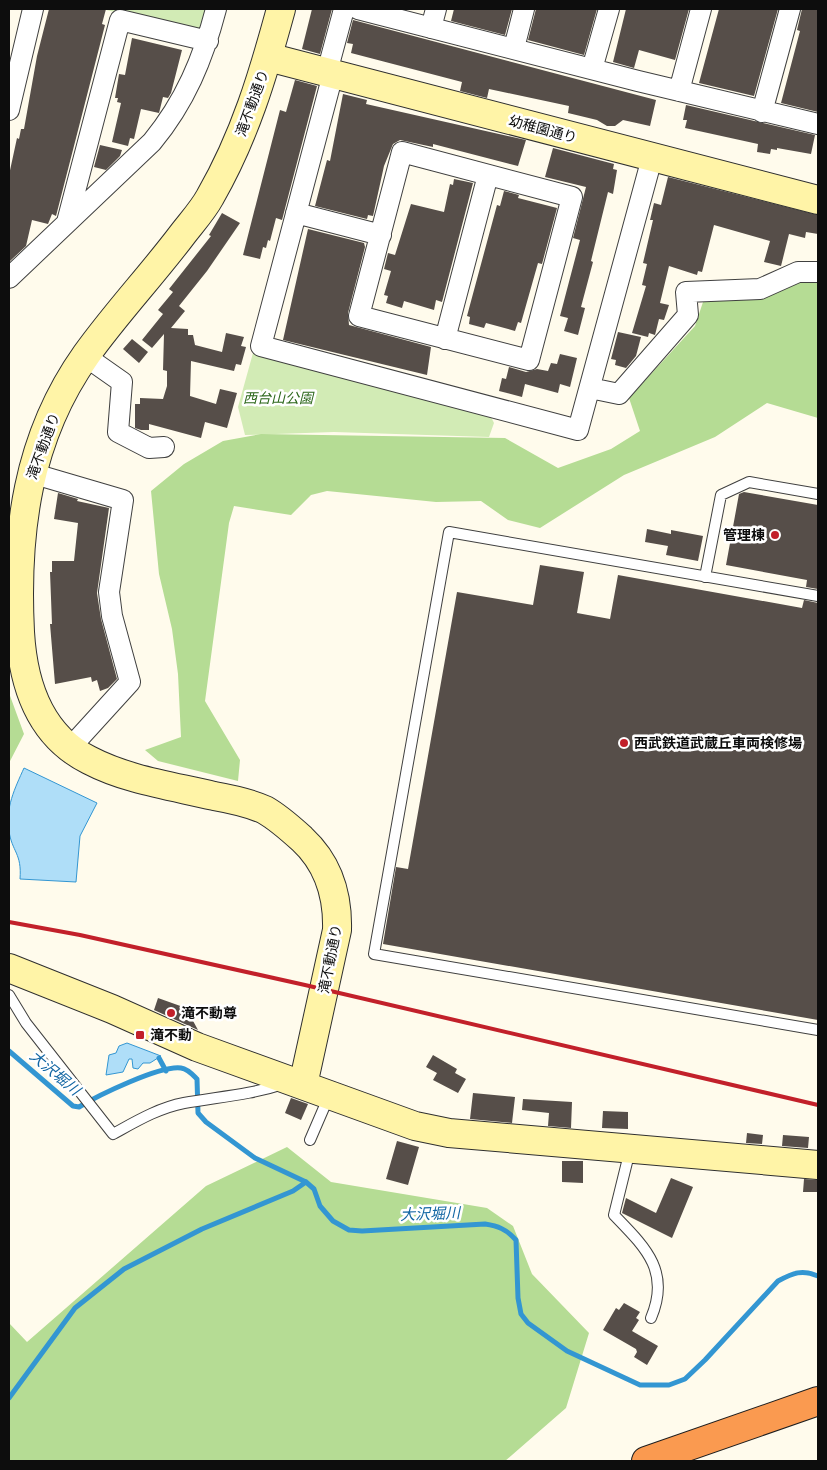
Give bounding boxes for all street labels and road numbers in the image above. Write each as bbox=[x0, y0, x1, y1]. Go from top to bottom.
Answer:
street label: 滝不動通り bbox=[233, 68, 271, 139]
street label: 幼稚園通り bbox=[507, 113, 579, 146]
street label: 滝不動通り bbox=[24, 411, 62, 482]
street label: 滝不動通り bbox=[316, 923, 345, 995]

